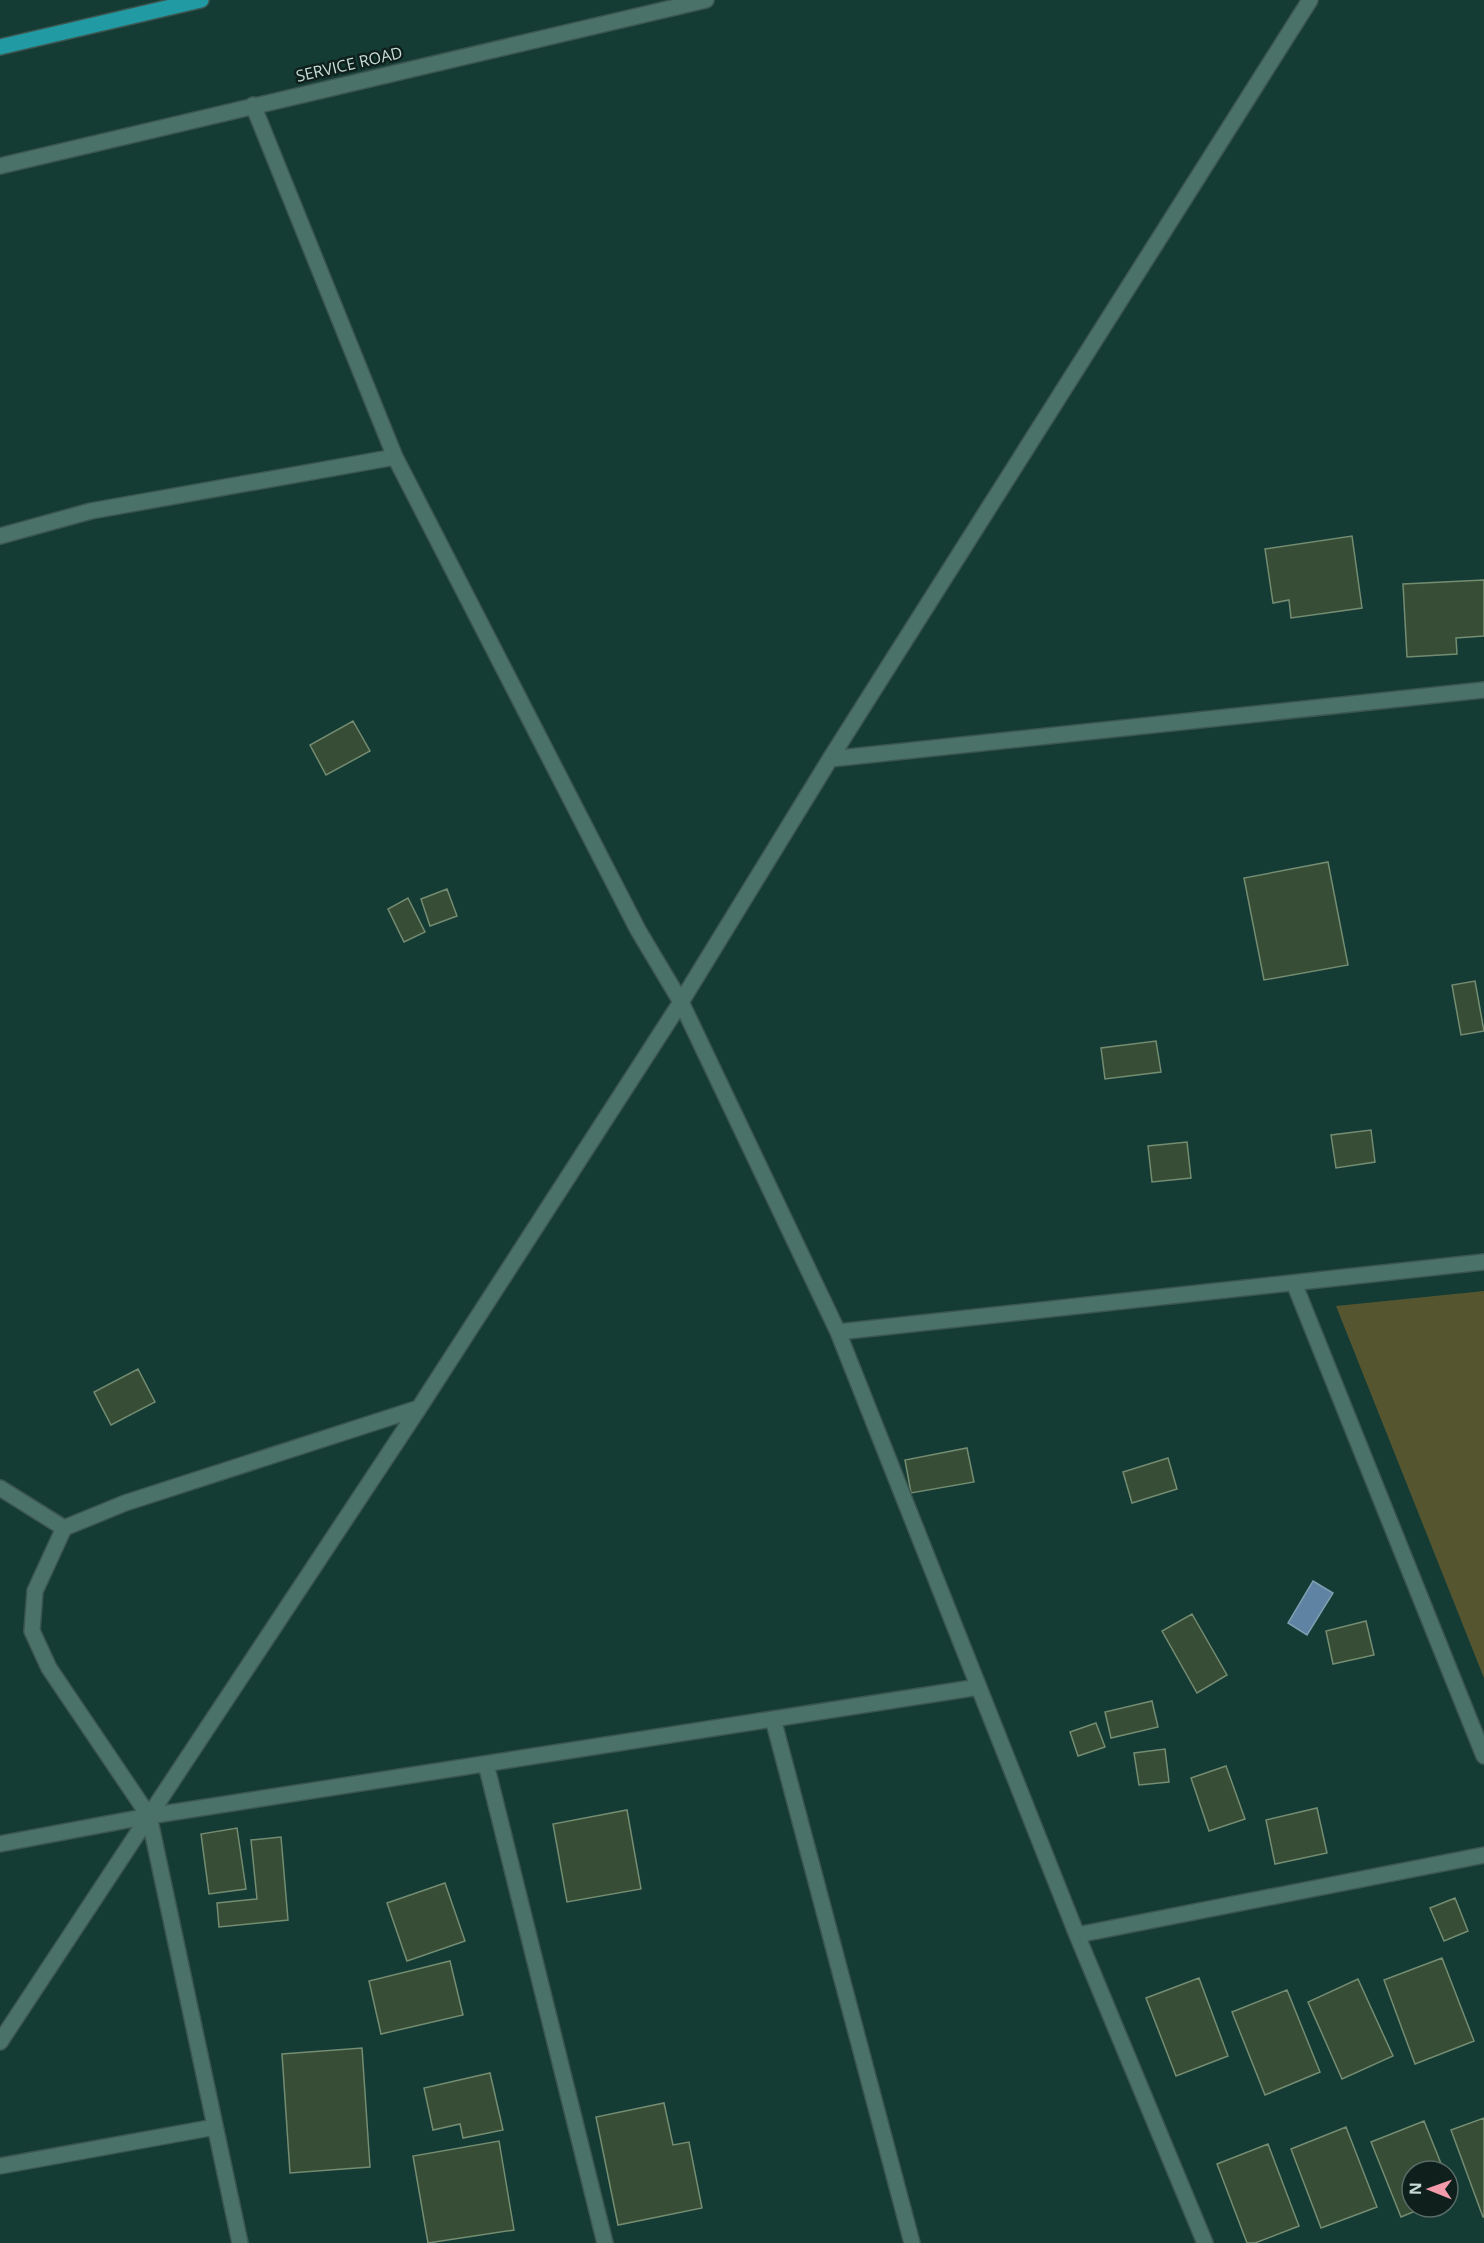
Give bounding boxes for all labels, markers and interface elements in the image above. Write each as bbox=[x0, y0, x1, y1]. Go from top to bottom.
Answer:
street label: SERVICE ROAD bbox=[294, 41, 404, 87]
north arrow bbox=[1400, 2159, 1460, 2219]
text: N bbox=[1404, 2182, 1426, 2195]

